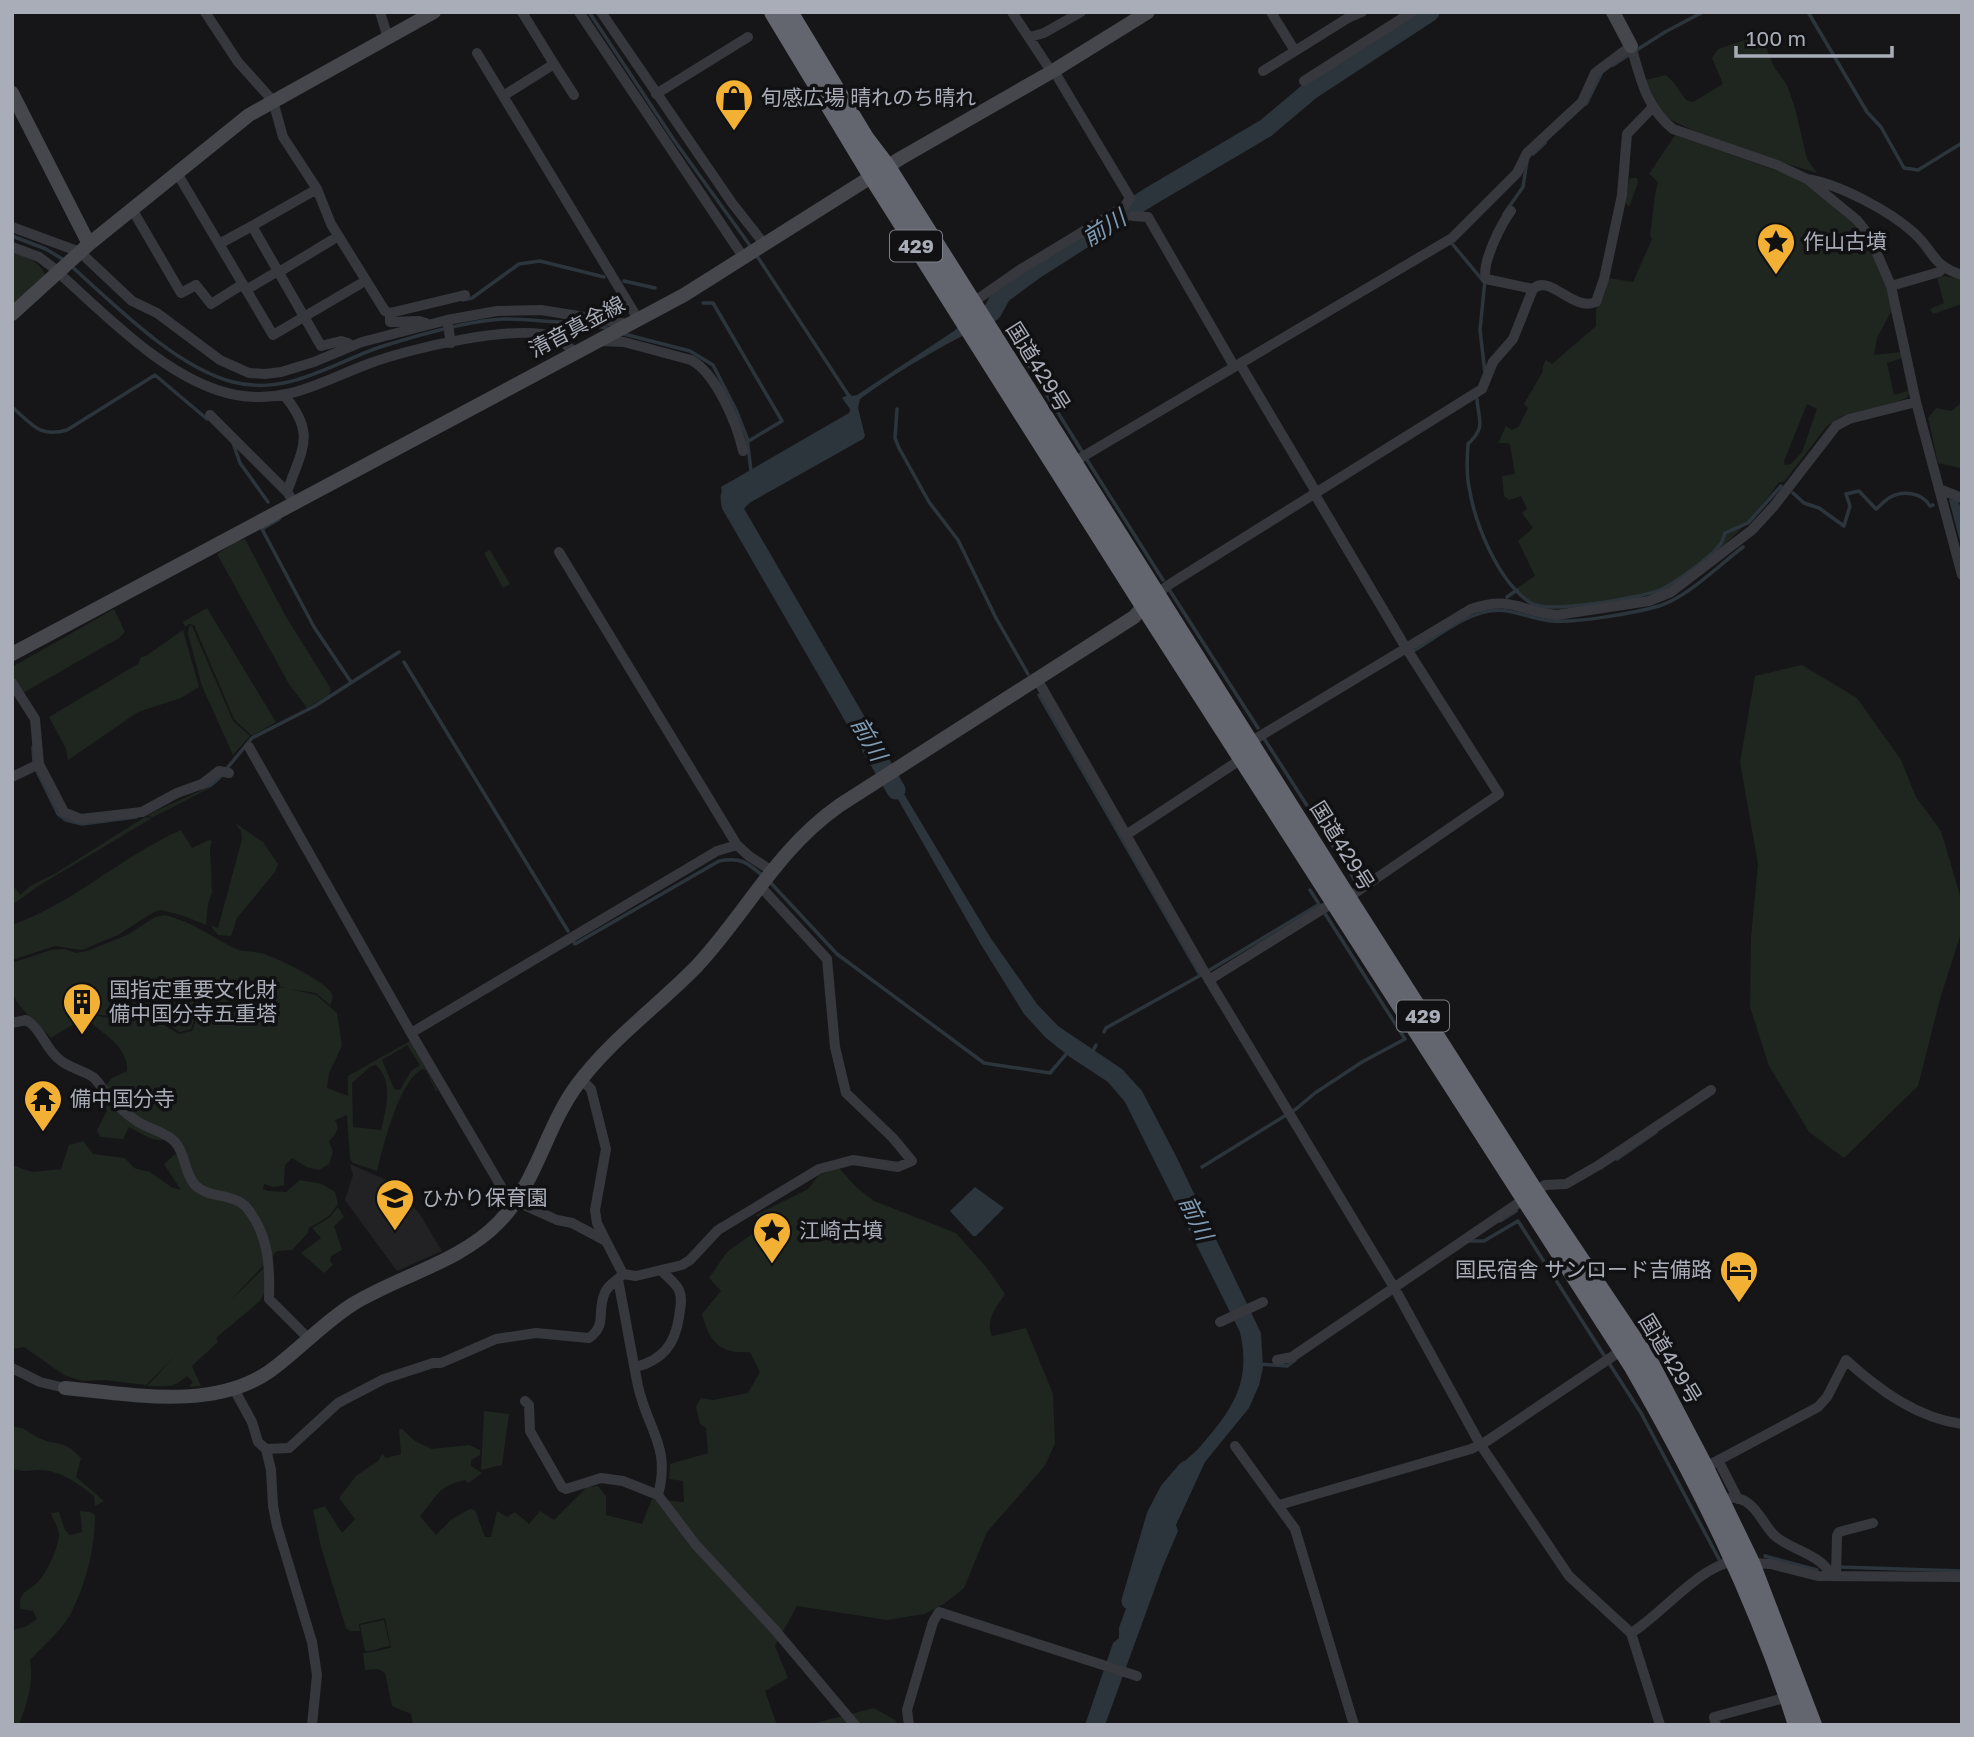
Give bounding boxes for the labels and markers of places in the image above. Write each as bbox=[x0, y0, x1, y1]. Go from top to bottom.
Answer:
shop icon: 旬感広場 晴れのち晴れ bbox=[713, 77, 755, 132]
place label: 旬感広場 晴れのち晴れ bbox=[761, 84, 976, 110]
place icon: 作山古墳 bbox=[1755, 221, 1797, 276]
place label: 作山古墳 bbox=[1803, 228, 1887, 254]
place label: 国指定重要文化財 備中国分寺五重塔 bbox=[109, 976, 277, 1026]
building icon: 国指定重要文化財 備中国分寺五重塔 bbox=[61, 981, 103, 1036]
temple icon: 備中国分寺 bbox=[22, 1078, 64, 1133]
place label: 備中国分寺 bbox=[70, 1085, 175, 1111]
school or university icon: ひかり保育園 bbox=[374, 1177, 416, 1232]
place label: ひかり保育園 bbox=[422, 1184, 548, 1210]
place icon: 江崎古墳 bbox=[751, 1210, 793, 1265]
place label: 江崎古墳 bbox=[799, 1217, 883, 1243]
hotel icon: 国民宿舎 サンロード吉備路 bbox=[1718, 1249, 1760, 1304]
place label: 国民宿舎 サンロード吉備路 bbox=[1455, 1256, 1712, 1282]

